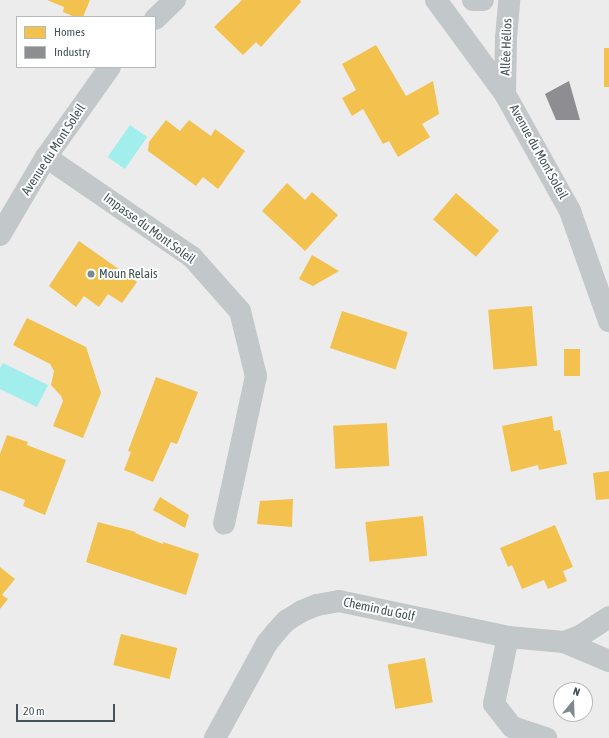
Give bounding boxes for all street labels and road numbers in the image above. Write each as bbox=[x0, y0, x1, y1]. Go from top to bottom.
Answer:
street label: Allée Hélios bbox=[498, 18, 516, 76]
street label: Avenue du Mont Soleil bbox=[19, 101, 89, 199]
street label: Avenue du Mont Soleil bbox=[506, 102, 570, 202]
street label: Impasse du Mont Soleil bbox=[100, 190, 198, 268]
street label: Chemin du Golf bbox=[342, 595, 416, 625]

